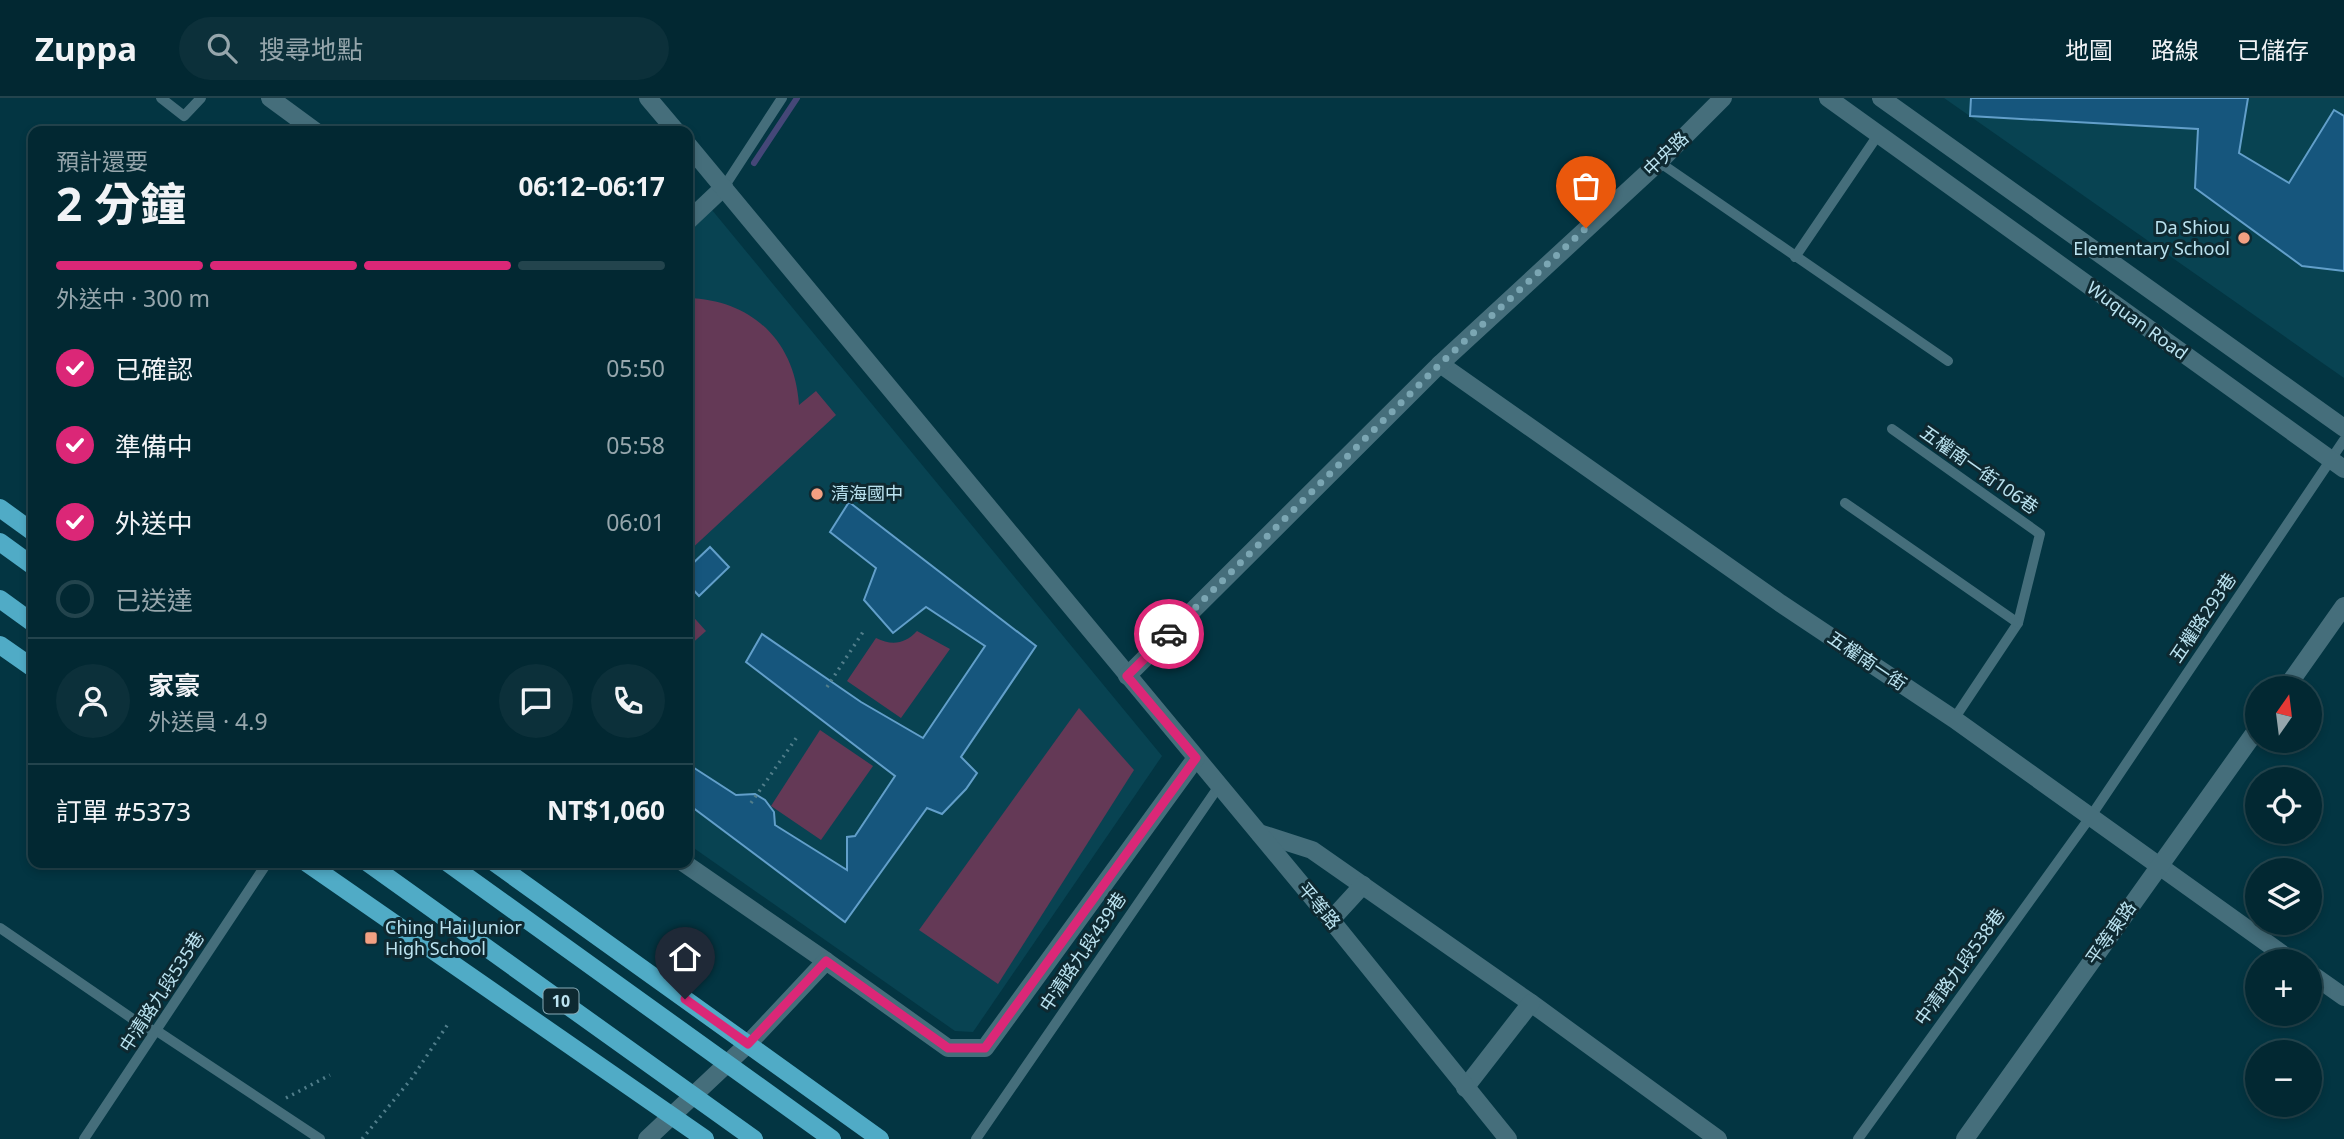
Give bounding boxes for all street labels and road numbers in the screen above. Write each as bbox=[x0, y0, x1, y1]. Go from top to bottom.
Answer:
street label: 中央路 bbox=[1638, 126, 1693, 181]
street label: Wuquan Road bbox=[2082, 275, 2193, 365]
street label: 五權南一街106巷 bbox=[1916, 420, 2043, 519]
street label: 五權路293巷 bbox=[2163, 568, 2241, 667]
street label: 五權南一街 bbox=[1824, 625, 1912, 695]
street label: 平等路 bbox=[1293, 877, 1346, 934]
street label: 中清路九段439巷 bbox=[1033, 887, 1131, 1016]
street label: 平等東路 bbox=[2080, 896, 2141, 969]
street label: 中清路九段538巷 bbox=[1909, 903, 2010, 1030]
street label: 中清路九段535巷 bbox=[113, 927, 209, 1056]
road number: 10 bbox=[544, 988, 578, 1014]

